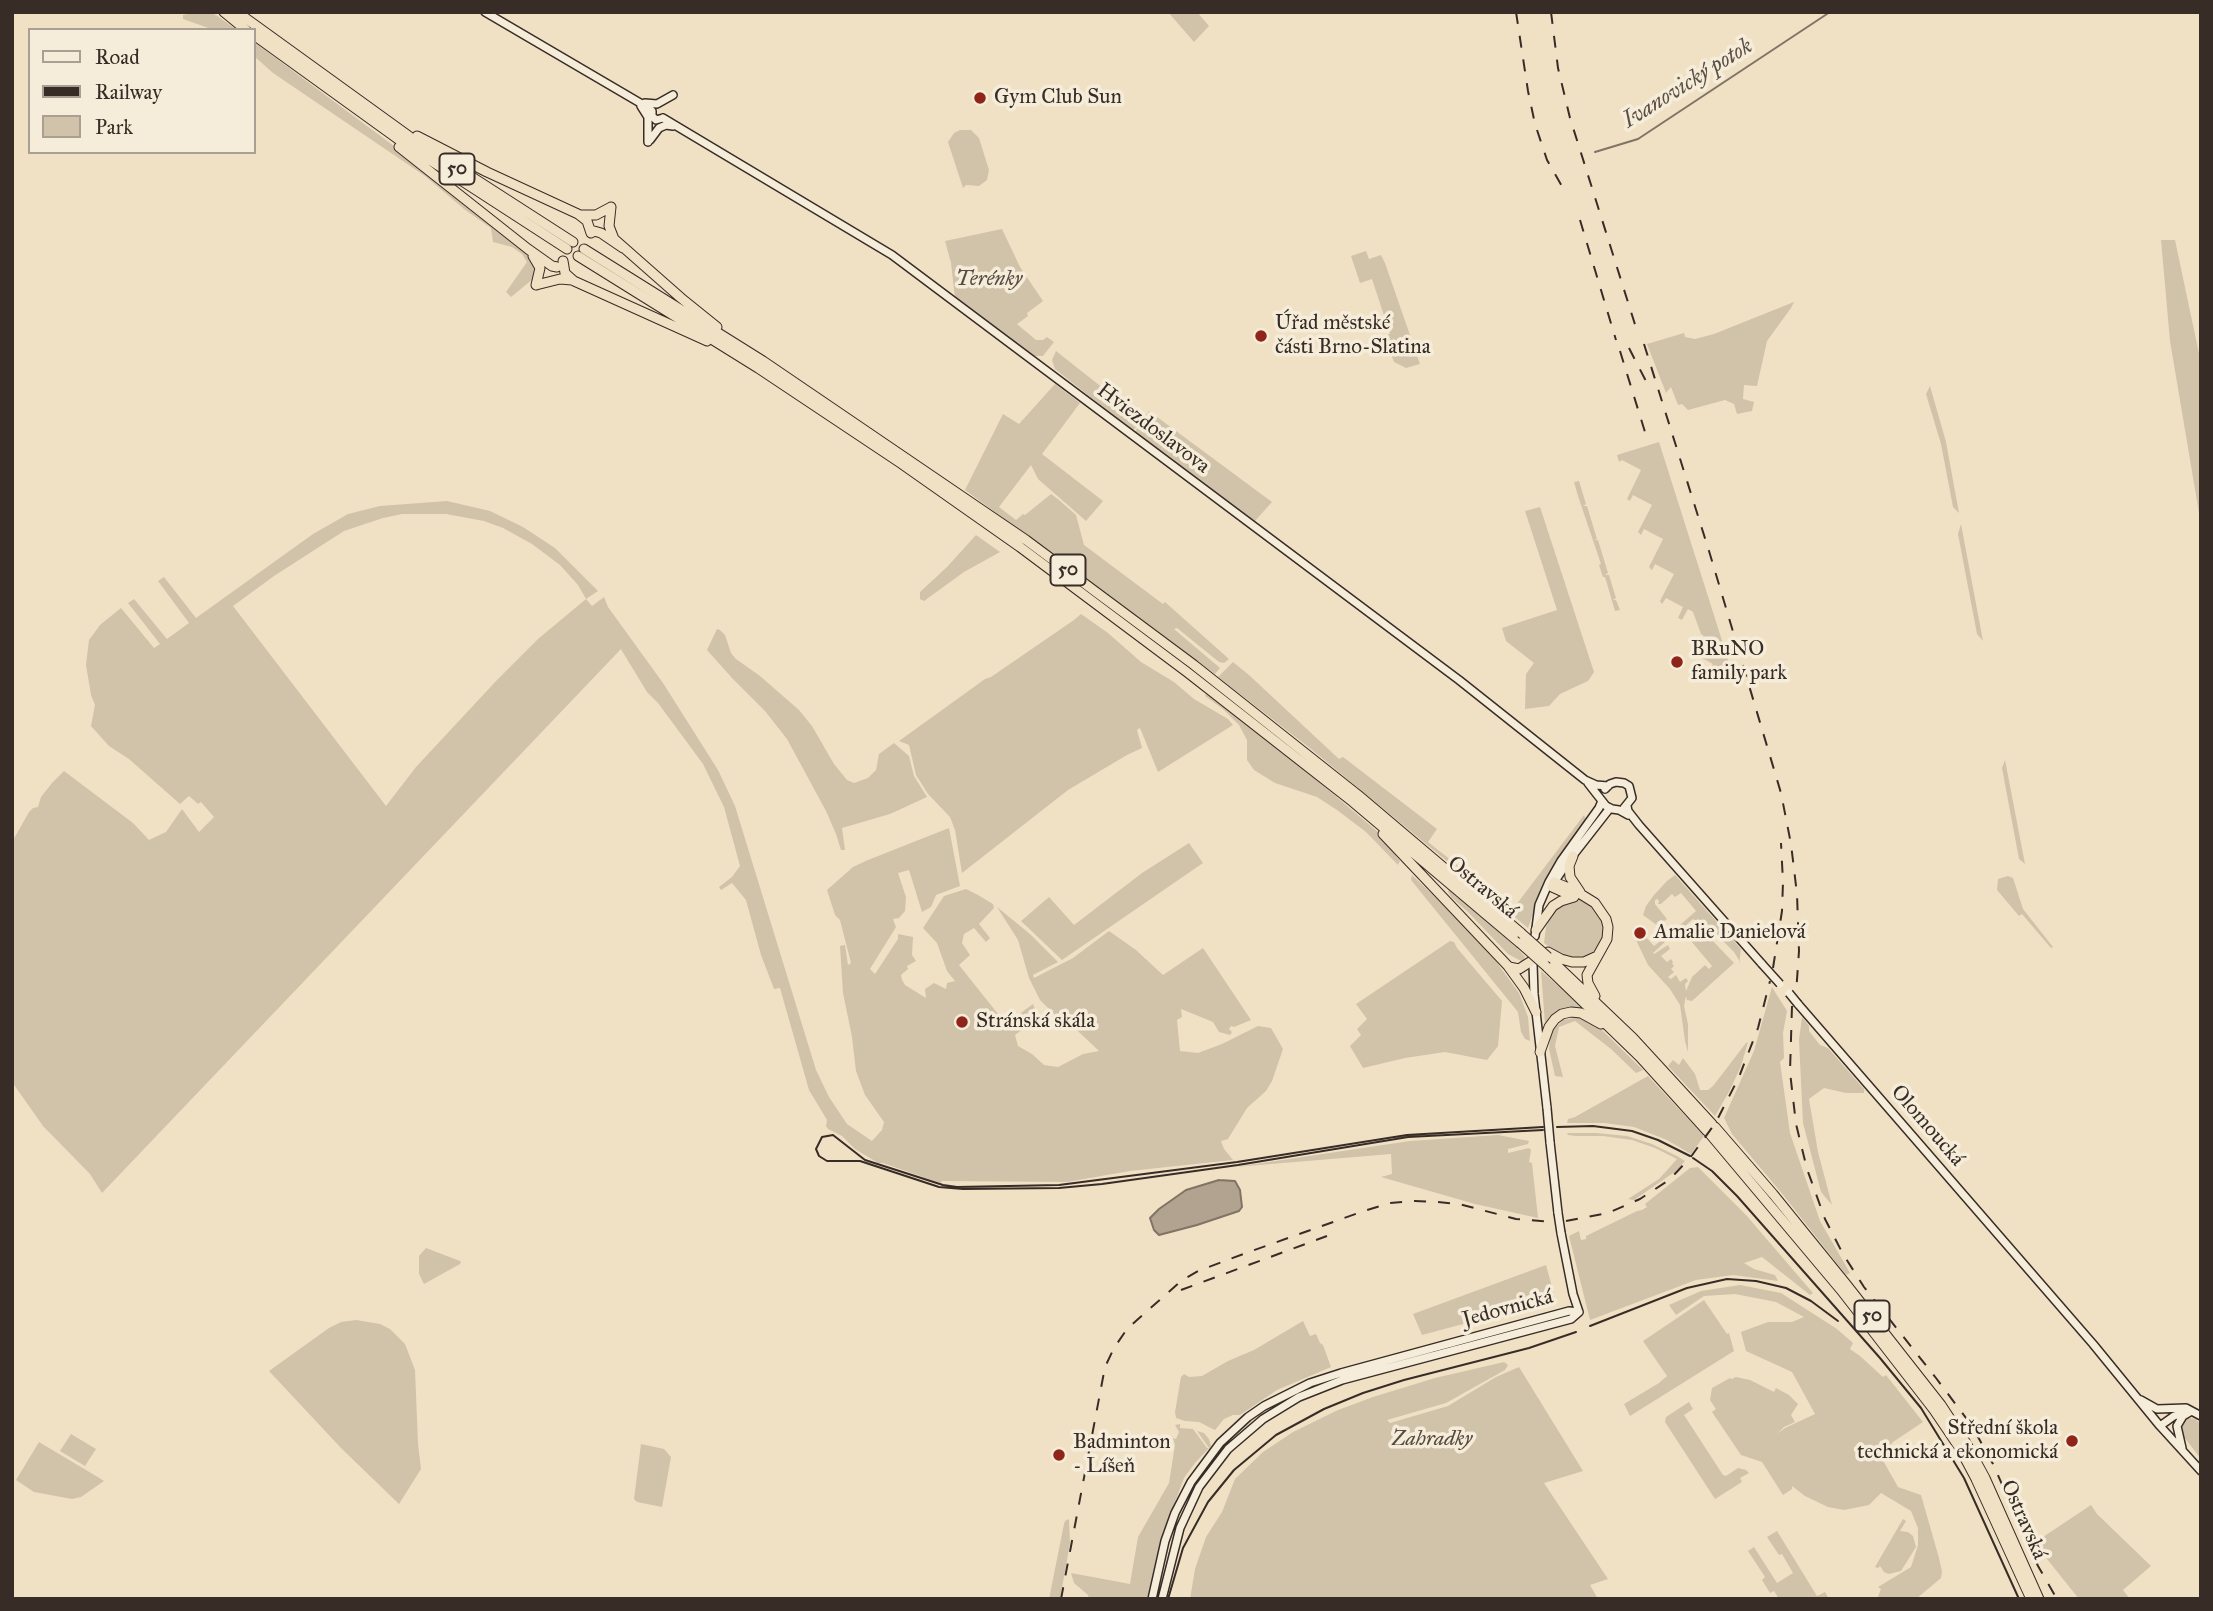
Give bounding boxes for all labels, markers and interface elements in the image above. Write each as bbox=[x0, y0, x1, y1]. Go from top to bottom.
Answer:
legend bbox=[28, 28, 256, 154]
water label: Ivanovický potok bbox=[1618, 33, 1758, 135]
text: Road bbox=[95, 44, 140, 70]
text: Railway bbox=[95, 79, 162, 105]
place label: Gym Club Sun bbox=[994, 85, 1122, 111]
marker: Gym Club Sun bbox=[972, 90, 988, 106]
text: Park bbox=[95, 114, 133, 140]
road number: 50 bbox=[440, 154, 475, 184]
park label: Terénky bbox=[956, 267, 1022, 293]
place label: Úřad městské části Brno-Slatina bbox=[1275, 311, 1431, 361]
marker: Úřad městské části Brno-Slatina bbox=[1253, 328, 1269, 344]
street label: Hviezdoslavova bbox=[1092, 378, 1214, 480]
road number: 50 bbox=[1050, 554, 1086, 586]
place label: BRuNO family park bbox=[1691, 637, 1787, 687]
marker: BRuNO family park bbox=[1669, 654, 1685, 670]
street label: Ostravská bbox=[1442, 851, 1522, 925]
place label: Amalie Danielová bbox=[1654, 920, 1806, 946]
marker: Amalie Danielová bbox=[1632, 925, 1648, 941]
place label: Stránská skála bbox=[976, 1009, 1095, 1035]
marker: Stránská skála bbox=[954, 1014, 970, 1030]
street label: Olomoucká bbox=[1885, 1080, 1969, 1172]
street label: Jedovnická bbox=[1460, 1285, 1556, 1333]
road number: 50 bbox=[1854, 1300, 1890, 1332]
place label: Střední škola technická a ekonomická bbox=[1857, 1416, 2058, 1466]
park label: Zahradky bbox=[1392, 1427, 1472, 1453]
place label: Badminton - Líšeň bbox=[1073, 1430, 1171, 1480]
marker: Střední škola technická a ekonomická bbox=[2064, 1433, 2080, 1449]
marker: Badminton - Líšeň bbox=[1051, 1447, 1067, 1463]
street label: Ostravská bbox=[1994, 1476, 2052, 1564]

